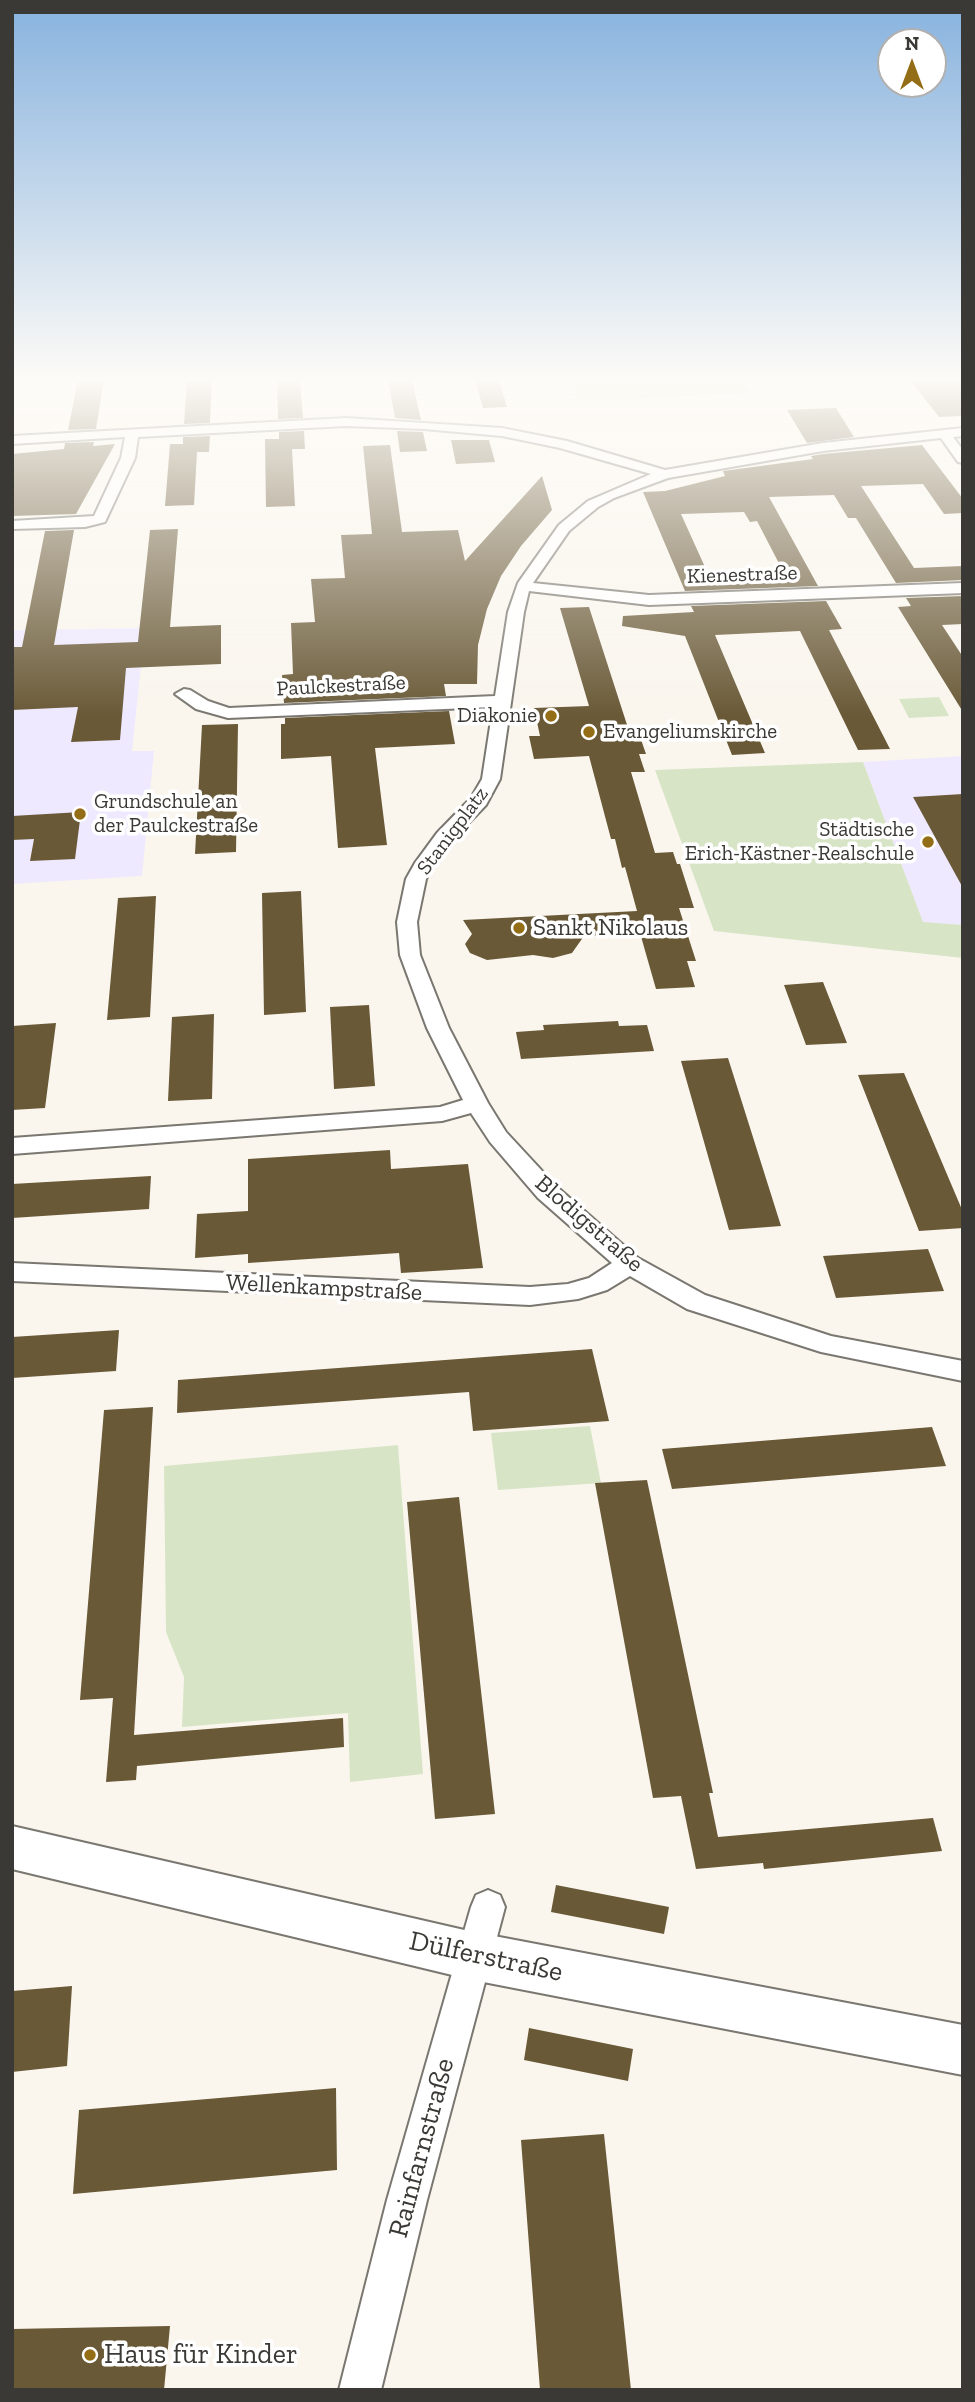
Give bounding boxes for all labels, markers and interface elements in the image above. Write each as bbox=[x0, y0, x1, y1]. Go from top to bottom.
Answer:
north arrow bbox=[877, 28, 947, 98]
text: N bbox=[905, 32, 919, 55]
street label: Kienestraße bbox=[686, 560, 798, 590]
street label: Paulckestraße bbox=[276, 670, 406, 702]
place label: Diakonie bbox=[457, 703, 537, 729]
marker: Diakonie bbox=[543, 708, 559, 724]
place label: Evangeliumskirche bbox=[603, 719, 777, 745]
marker: Evangeliumskirche bbox=[581, 724, 597, 740]
street label: Stanigplatz bbox=[412, 782, 494, 880]
place label: Grundschule an der Paulckestraße bbox=[94, 789, 258, 839]
marker: Grundschule an der Paulckestraße bbox=[72, 806, 88, 822]
place label: Städtische Erich-Kästner-Realschule bbox=[685, 817, 914, 867]
marker: Städtische Erich-Kästner-Realschule bbox=[920, 834, 936, 850]
place label: Sankt Nikolaus bbox=[533, 914, 688, 942]
marker: Sankt Nikolaus bbox=[511, 920, 527, 936]
street label: Blodigstraße bbox=[529, 1169, 649, 1279]
street label: Wellenkampstraße bbox=[225, 1268, 423, 1308]
street label: Dülferstraße bbox=[406, 1924, 566, 1990]
street label: Rainfarnstraße bbox=[382, 2055, 462, 2241]
place label: Haus für Kinder bbox=[104, 2338, 298, 2372]
marker: Haus für Kinder bbox=[82, 2347, 98, 2363]

